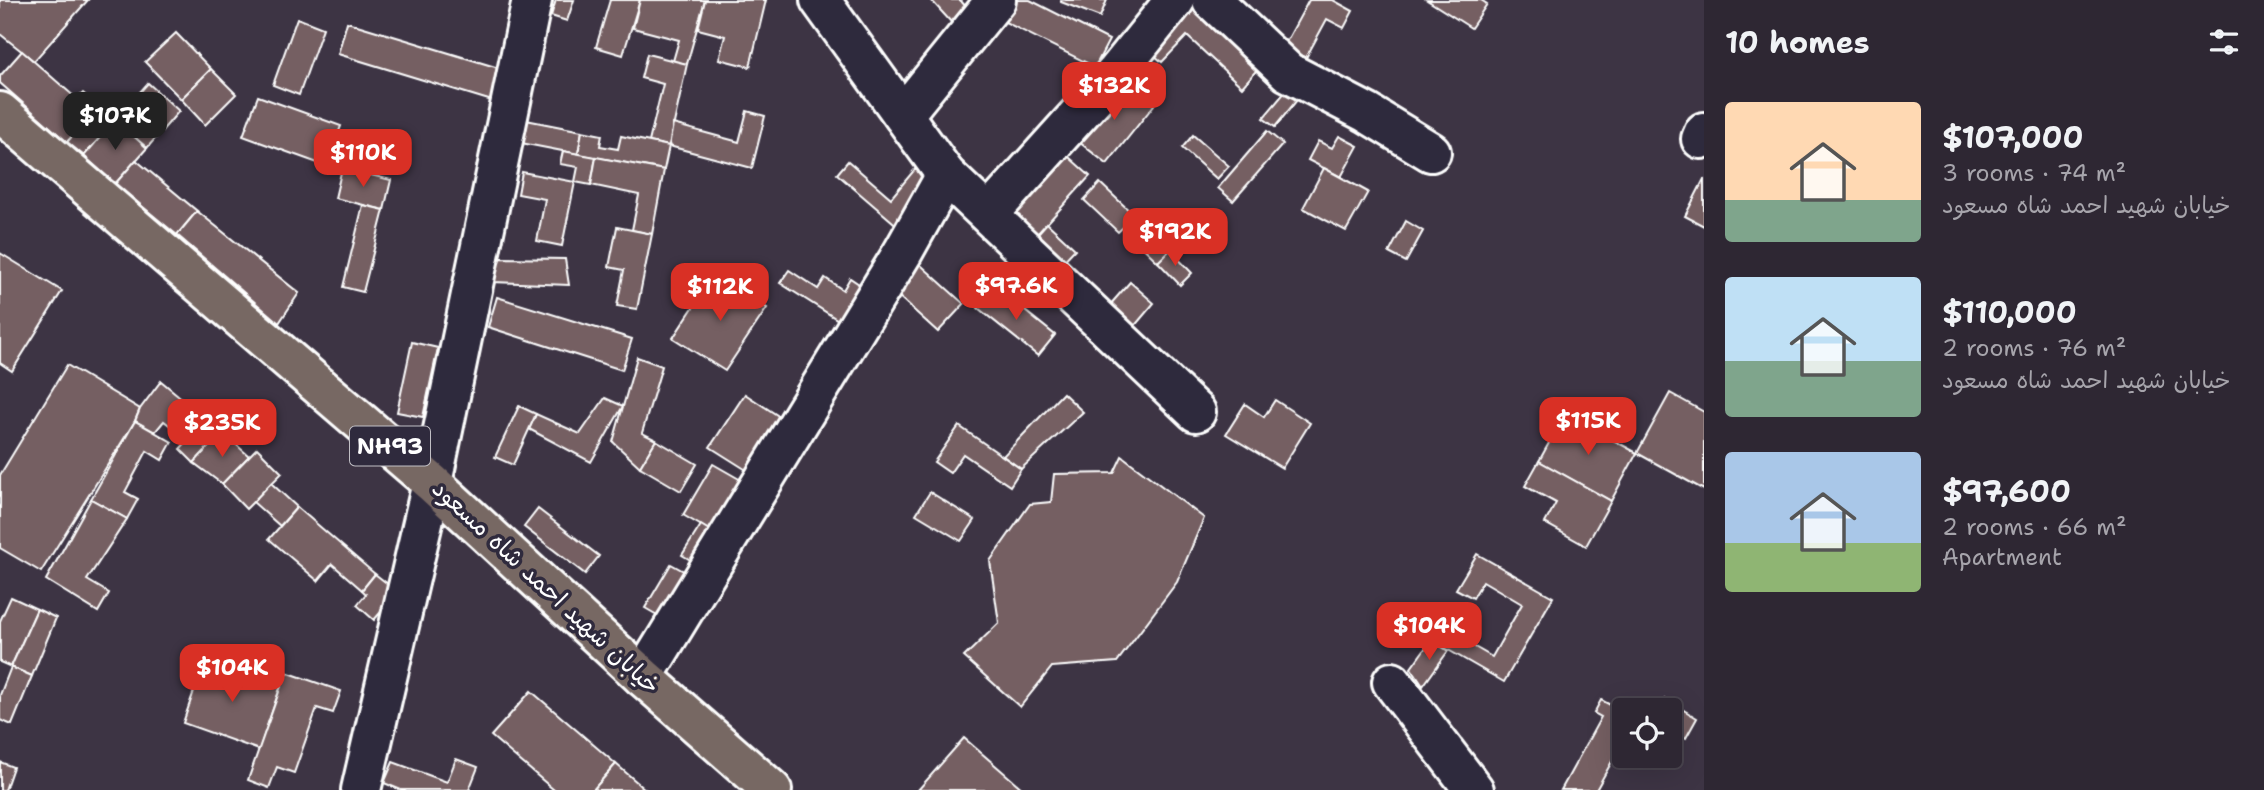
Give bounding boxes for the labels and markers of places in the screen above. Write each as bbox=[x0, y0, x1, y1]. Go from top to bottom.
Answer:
pin: $132K bbox=[1065, 62, 1163, 122]
pin: $107K bbox=[66, 92, 164, 152]
pin: $110K bbox=[314, 130, 412, 189]
pin: $192K bbox=[1126, 208, 1224, 268]
pin: $97.6K bbox=[959, 262, 1073, 322]
pin: $112K bbox=[671, 264, 769, 323]
pin: $115K bbox=[1539, 398, 1637, 457]
pin: $235K bbox=[173, 400, 271, 459]
pin: $104K bbox=[1380, 602, 1478, 662]
pin: $104K bbox=[183, 644, 281, 704]

